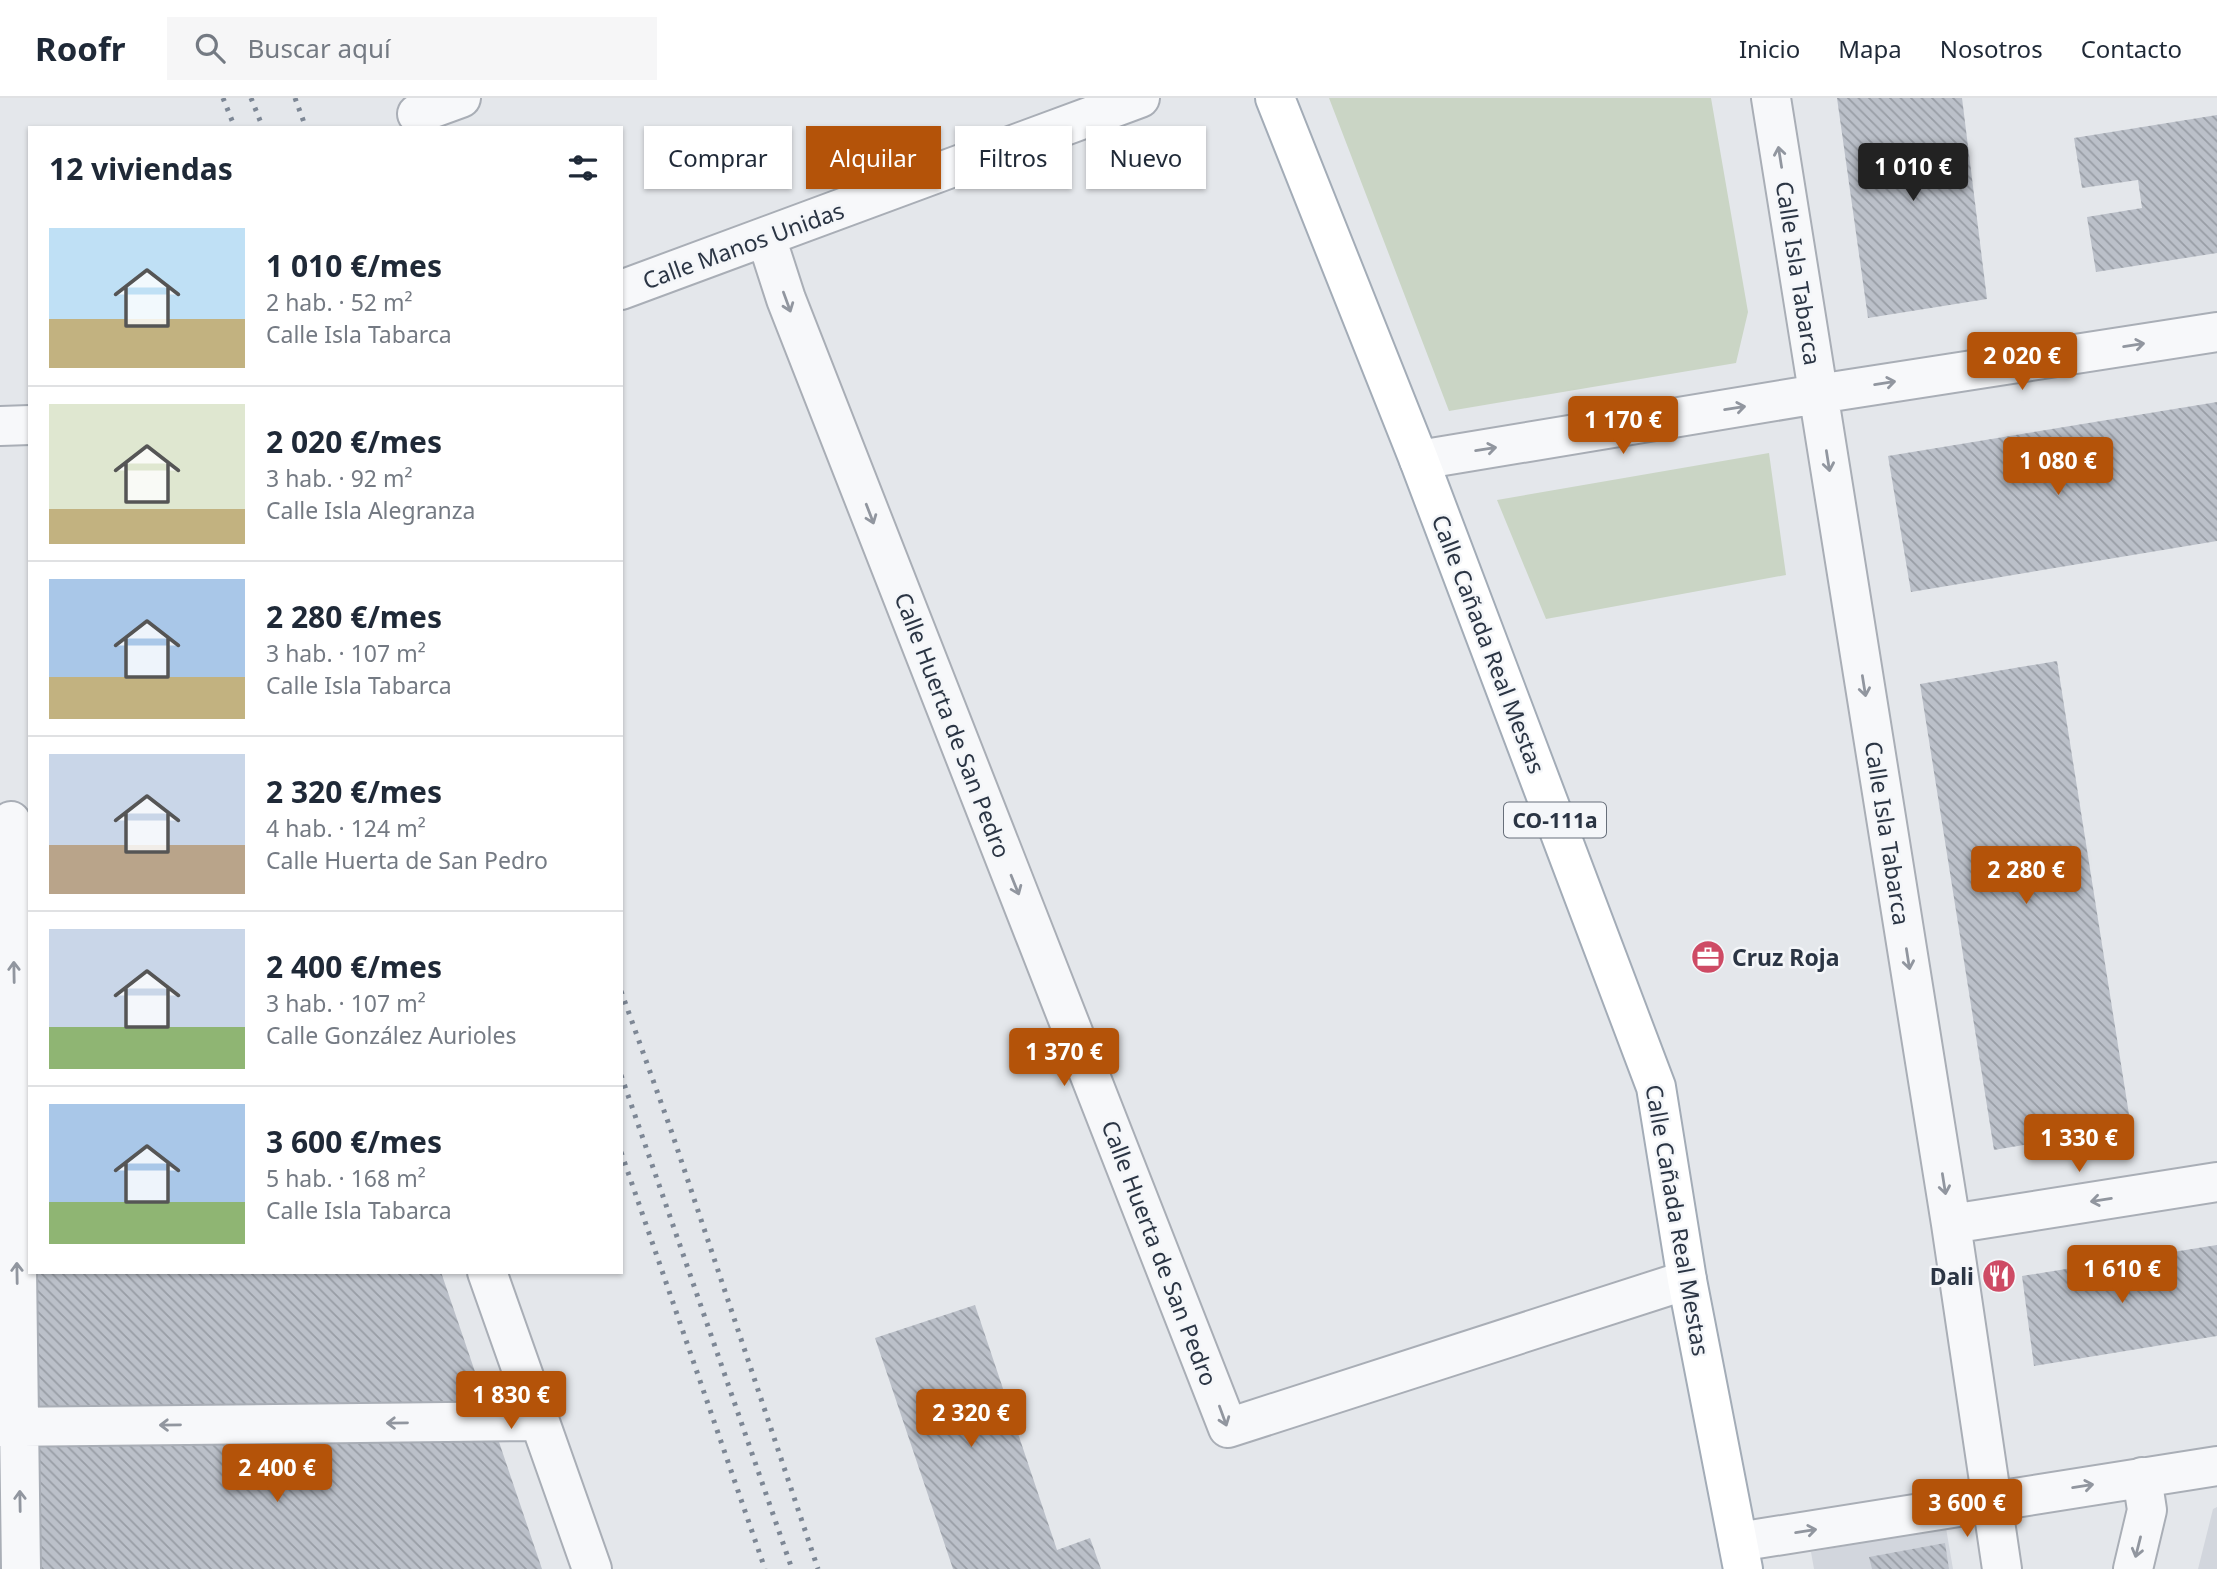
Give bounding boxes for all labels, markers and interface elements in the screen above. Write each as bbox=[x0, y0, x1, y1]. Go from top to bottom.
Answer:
search box bbox=[167, 17, 657, 80]
text: Roofr bbox=[35, 26, 125, 71]
icon: search bbox=[191, 29, 229, 67]
text: Buscar aquí bbox=[247, 30, 391, 66]
text: Inicio bbox=[1739, 32, 1800, 65]
text: Mapa bbox=[1838, 32, 1902, 65]
text: Nosotros bbox=[1940, 32, 2043, 65]
text: Contacto bbox=[2081, 32, 2182, 65]
chip: Comprar bbox=[644, 126, 792, 189]
chip: Alquilar bbox=[806, 126, 941, 189]
chip: Filtros bbox=[955, 126, 1072, 189]
chip: Nuevo bbox=[1086, 126, 1206, 189]
pin: 1 010 € bbox=[1848, 144, 1978, 203]
one-way arrow bbox=[1774, 146, 1787, 169]
text: 12 viviendas bbox=[49, 148, 233, 189]
icon: filters bbox=[564, 149, 602, 187]
text: 1 010 € bbox=[1874, 150, 1952, 182]
street label: Calle Isla Tabarca bbox=[1769, 179, 1829, 367]
street label: Calle Manos Unidas bbox=[638, 194, 848, 296]
text: 1 010 €/mes bbox=[266, 245, 442, 286]
icon: home bbox=[105, 256, 189, 340]
text: 2 hab. · 52 m² bbox=[266, 286, 413, 318]
one-way arrow bbox=[782, 290, 794, 312]
text: Calle Isla Tabarca bbox=[266, 318, 452, 350]
pin: 2 020 € bbox=[1957, 332, 2087, 392]
one-way arrow bbox=[2122, 338, 2145, 351]
text: 2 020 € bbox=[1983, 339, 2061, 371]
one-way arrow bbox=[1873, 377, 1896, 390]
pin: 1 170 € bbox=[1558, 396, 1688, 456]
one-way arrow bbox=[1723, 401, 1746, 414]
text: 1 170 € bbox=[1584, 403, 1662, 435]
text: 2 020 €/mes bbox=[266, 421, 442, 462]
icon: home bbox=[105, 432, 189, 516]
pin: 1 080 € bbox=[1993, 438, 2123, 497]
one-way arrow bbox=[1475, 442, 1497, 455]
text: 1 080 € bbox=[2019, 444, 2097, 476]
one-way arrow bbox=[1822, 449, 1835, 472]
text: 3 hab. · 92 m² bbox=[266, 462, 413, 494]
text: Calle Isla Alegranza bbox=[266, 494, 476, 526]
one-way arrow bbox=[864, 502, 877, 524]
street label: Calle Cañada Real Mestas bbox=[1425, 510, 1553, 778]
street label: Calle Huerta de San Pedro bbox=[888, 588, 1018, 862]
text: 2 280 €/mes bbox=[266, 596, 442, 637]
icon: home bbox=[105, 607, 189, 691]
text: 3 hab. · 107 m² bbox=[266, 637, 426, 669]
text: Calle Isla Tabarca bbox=[266, 669, 452, 701]
one-way arrow bbox=[1858, 674, 1871, 697]
street label: Calle Isla Tabarca bbox=[1858, 739, 1918, 927]
text: 2 320 €/mes bbox=[266, 771, 442, 812]
icon: home bbox=[105, 782, 189, 866]
road number: CO-111a bbox=[1504, 802, 1606, 838]
text: 4 hab. · 124 m² bbox=[266, 812, 426, 844]
text: Calle Huerta de San Pedro bbox=[266, 844, 548, 876]
pin: 2 280 € bbox=[1961, 846, 2091, 906]
text: 2 280 € bbox=[1987, 853, 2065, 885]
one-way arrow bbox=[1010, 874, 1023, 896]
office icon: Cruz Roja bbox=[1689, 938, 1727, 976]
place label: Cruz Roja bbox=[1732, 941, 1839, 973]
text: 2 400 €/mes bbox=[266, 946, 442, 987]
one-way arrow bbox=[1902, 947, 1915, 970]
icon: home bbox=[105, 957, 189, 1041]
one-way arrow bbox=[7, 961, 21, 984]
text: 3 hab. · 107 m² bbox=[266, 987, 426, 1019]
text: Calle González Aurioles bbox=[266, 1019, 517, 1051]
pin: 1 370 € bbox=[999, 1028, 1129, 1088]
text: 1 370 € bbox=[1025, 1035, 1103, 1067]
street label: Calle Cañada Real Mestas bbox=[1638, 1082, 1718, 1358]
pin: 1 330 € bbox=[2014, 1114, 2144, 1174]
street label: Calle Huerta de San Pedro bbox=[1095, 1116, 1225, 1390]
text: 3 600 €/mes bbox=[266, 1121, 442, 1162]
text: 1 330 € bbox=[2040, 1121, 2118, 1153]
icon: home bbox=[105, 1132, 189, 1216]
text: 5 hab. · 168 m² bbox=[266, 1162, 426, 1194]
one-way arrow bbox=[1938, 1172, 1951, 1195]
text: Calle Isla Tabarca bbox=[266, 1194, 452, 1226]
one-way arrow bbox=[2090, 1194, 2113, 1207]
pin: 1 610 € bbox=[2057, 1246, 2187, 1305]
text: 1 610 € bbox=[2083, 1252, 2161, 1284]
restaurant icon: Dali bbox=[1980, 1257, 2018, 1295]
place label: Dali bbox=[1930, 1260, 1974, 1292]
one-way arrow bbox=[10, 1262, 24, 1285]
pin: 1 830 € bbox=[446, 1372, 576, 1431]
text: 1 830 € bbox=[472, 1378, 550, 1410]
pin: 2 320 € bbox=[906, 1390, 1036, 1449]
text: 2 320 € bbox=[932, 1396, 1010, 1428]
one-way arrow bbox=[1218, 1405, 1231, 1427]
one-way arrow bbox=[386, 1416, 409, 1429]
one-way arrow bbox=[159, 1418, 182, 1432]
pin: 2 400 € bbox=[212, 1444, 342, 1504]
text: 2 400 € bbox=[238, 1451, 316, 1483]
pin: 3 600 € bbox=[1902, 1480, 2032, 1539]
one-way arrow bbox=[2071, 1480, 2094, 1493]
text: 3 600 € bbox=[1928, 1486, 2006, 1518]
one-way arrow bbox=[14, 1490, 27, 1513]
one-way arrow bbox=[1794, 1524, 1817, 1537]
one-way arrow bbox=[2131, 1535, 2144, 1558]

